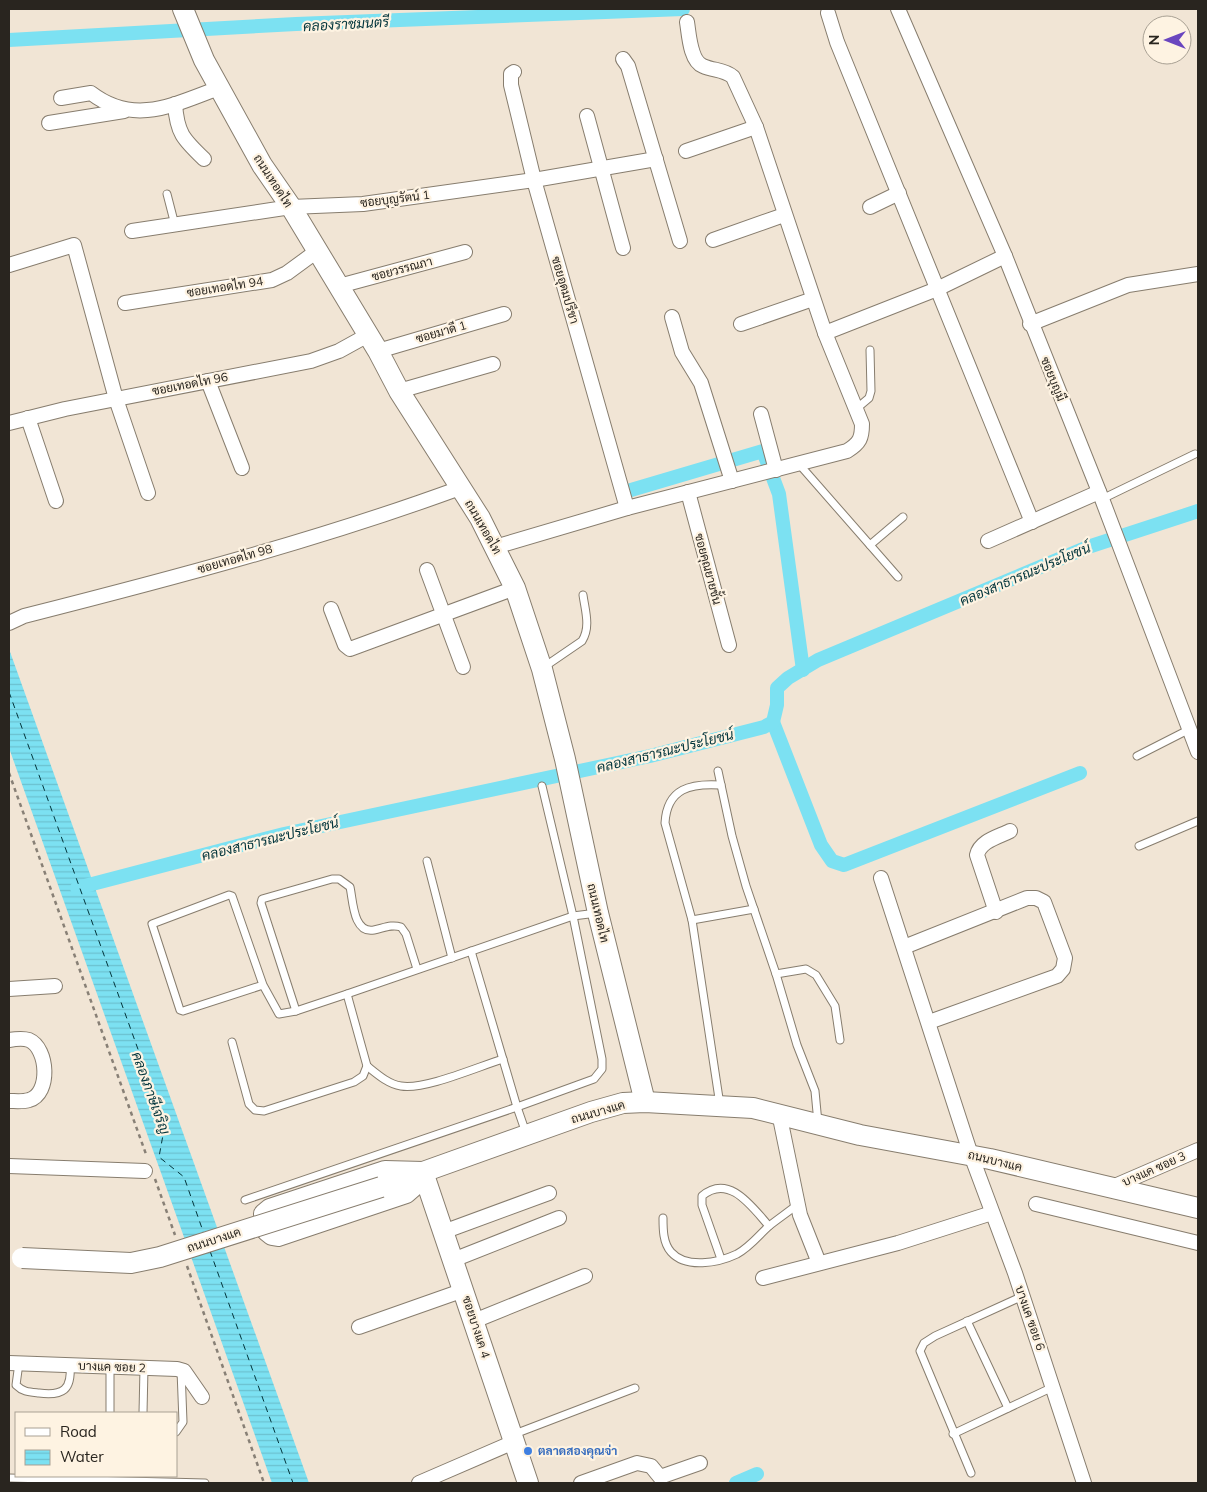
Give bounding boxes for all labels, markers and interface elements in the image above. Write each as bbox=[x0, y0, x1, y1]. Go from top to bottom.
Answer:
water label: คลองราชมนตรี bbox=[303, 13, 391, 35]
north arrow bbox=[1142, 15, 1192, 65]
text: N bbox=[1145, 35, 1163, 45]
street label: ถนนเทอดไท bbox=[251, 151, 296, 210]
street label: ซอยบุญรัตน์ 1 bbox=[359, 187, 431, 212]
street label: ซอยวรรณภา bbox=[370, 253, 434, 284]
street label: ซอยอุดมปรีชา bbox=[547, 254, 582, 326]
street label: ซอยเทอดไท 94 bbox=[186, 273, 264, 300]
street label: ซอยมาดี 1 bbox=[414, 317, 468, 346]
street label: ซอยบุญมี bbox=[1036, 355, 1069, 404]
street label: ซอยเทอดไท 96 bbox=[151, 369, 229, 398]
street label: ถนนเทอดไท bbox=[462, 497, 505, 557]
street label: ซอยคุณยายชั้น bbox=[690, 531, 728, 607]
water label: คลองสาธารณะประโยชน์ bbox=[957, 537, 1095, 610]
street label: ซอยเทอดไท 98 bbox=[196, 541, 274, 576]
water label: คลองสาธารณะประโยชน์ bbox=[595, 725, 737, 777]
water label: คลองสาธารณะประโยชน์ bbox=[200, 813, 342, 865]
street label: ถนนเทอดไท bbox=[584, 882, 613, 944]
water label: คลองภาษีเจริญ bbox=[128, 1049, 174, 1137]
street label: ถนนบางแค bbox=[569, 1097, 627, 1126]
street label: ถนนบางแค bbox=[966, 1147, 1024, 1174]
street label: บางแค ซอย 3 bbox=[1120, 1148, 1188, 1189]
street label: ถนนบางแค bbox=[185, 1224, 243, 1255]
street label: บางแค ซอย 6 bbox=[1012, 1283, 1049, 1352]
street label: ซอยบางแค 4 bbox=[459, 1294, 494, 1360]
street label: บางแค ซอย 2 bbox=[78, 1358, 146, 1375]
legend bbox=[15, 1412, 178, 1477]
text: Road bbox=[60, 1422, 97, 1441]
place label: ตลาดสองคุณจ่า bbox=[538, 1443, 618, 1459]
marker: ตลาดสองคุณจ่า bbox=[522, 1445, 534, 1457]
text: Water bbox=[60, 1447, 104, 1466]

